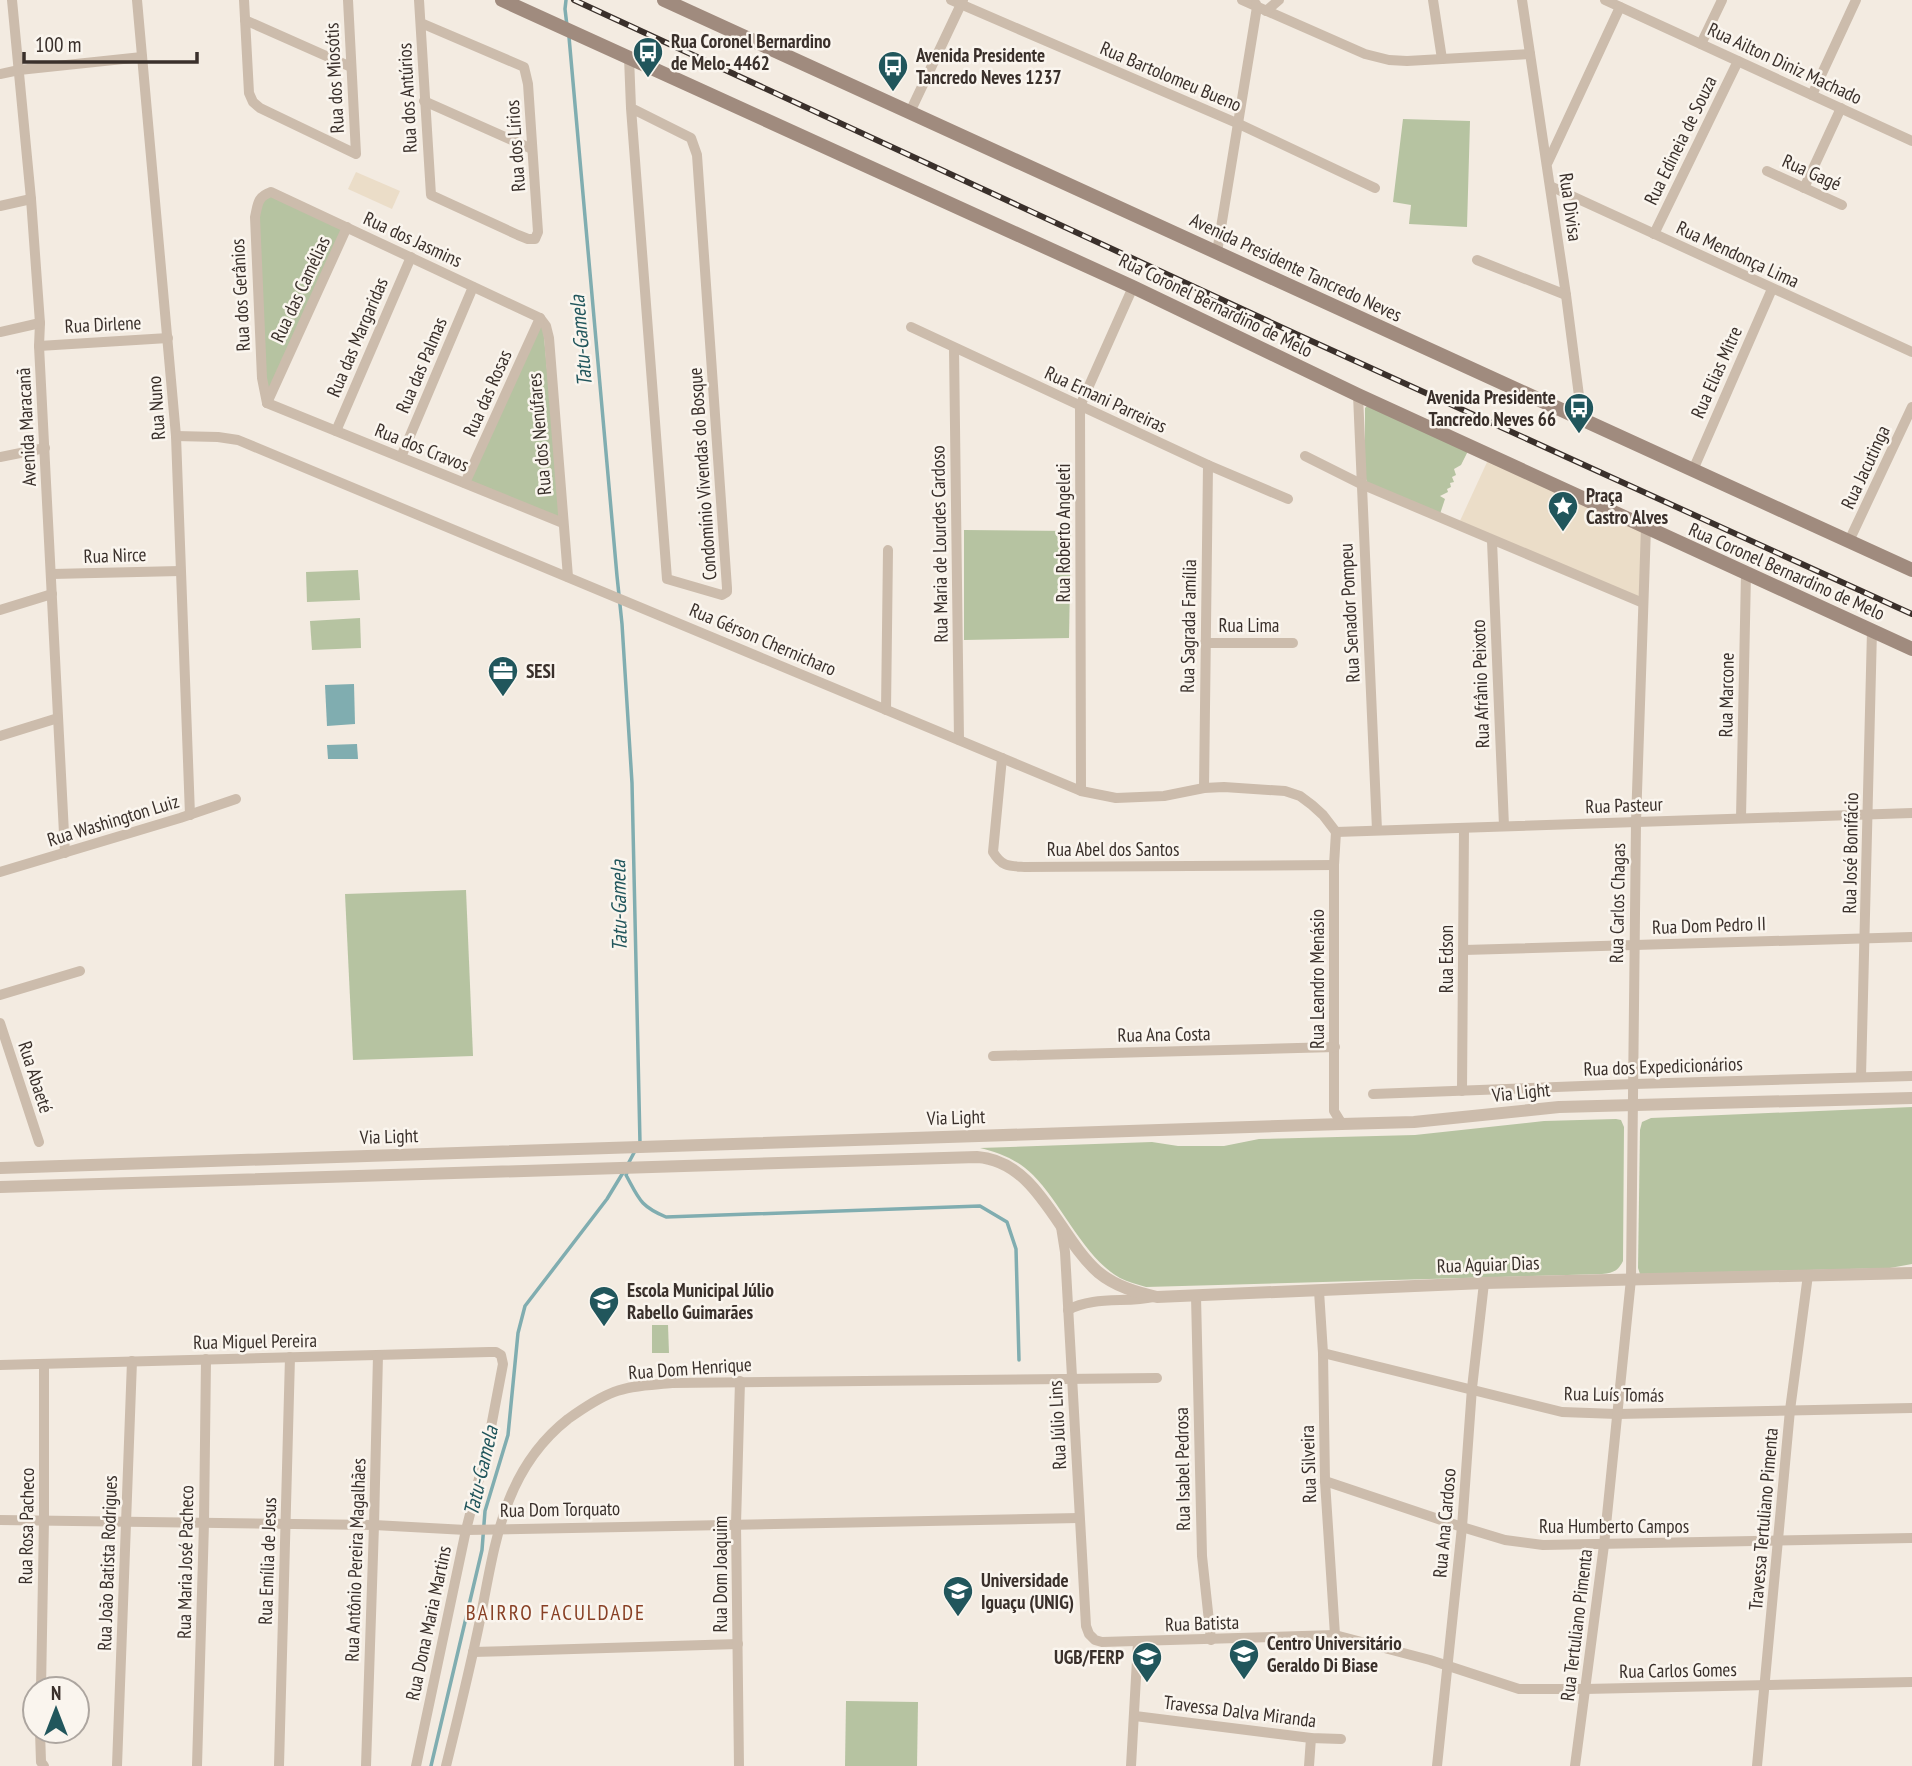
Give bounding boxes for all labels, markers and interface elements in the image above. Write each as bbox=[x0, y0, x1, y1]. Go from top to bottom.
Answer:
street label: Rua Ailton Diniz Machado bbox=[1704, 17, 1866, 109]
scale bar bbox=[24, 21, 198, 65]
street label: Rua dos Miosótis bbox=[319, 22, 349, 134]
place label: Rua Coronel Bernardino de Melo- 4462 bbox=[671, 29, 831, 75]
text: 100 m bbox=[35, 31, 81, 58]
bus stop icon: Rua Coronel Bernardino de Melo- 4462 bbox=[631, 35, 665, 79]
street label: Rua Bartolomeu Bueno bbox=[1097, 35, 1245, 117]
street label: Rua dos Antúrios bbox=[392, 42, 422, 154]
place label: Avenida Presidente Tancredo Neves 1237 bbox=[915, 43, 1062, 89]
bus stop icon: Avenida Presidente Tancredo Neves 1237 bbox=[876, 49, 910, 93]
street label: Rua Edineia de Souza bbox=[1638, 72, 1722, 208]
street label: Rua dos Lírios bbox=[500, 99, 530, 193]
street label: Rua Gagé bbox=[1779, 148, 1845, 196]
street label: Rua Divisa bbox=[1554, 171, 1588, 243]
street label: Rua dos Jasmins bbox=[360, 206, 466, 272]
street label: Avenida Presidente Tancredo Neves bbox=[1186, 207, 1406, 327]
street label: Rua Mendonça Lima bbox=[1673, 215, 1803, 293]
street label: Rua das Camélias bbox=[265, 232, 335, 346]
street label: Rua dos Gerânios bbox=[225, 238, 255, 352]
street label: Rua Coronel Bernardino de Melo bbox=[1115, 248, 1317, 362]
street label: Rua das Margaridas bbox=[321, 274, 393, 400]
water label: Tatu-Gamela bbox=[563, 293, 598, 388]
street label: Rua Dirlene bbox=[64, 310, 142, 338]
street label: Rua das Palmas bbox=[390, 313, 452, 417]
street label: Rua Elias Mitre bbox=[1685, 322, 1747, 422]
street label: Rua das Rosas bbox=[457, 346, 517, 440]
street label: Rua Ernani Parreiras bbox=[1041, 360, 1171, 438]
street label: Avenida Maracanã bbox=[11, 367, 41, 487]
street label: Condomínio Vivendas do Bosque bbox=[683, 367, 721, 581]
street label: Rua dos Nenúfares bbox=[522, 372, 556, 496]
street label: Rua Nuno bbox=[142, 375, 170, 441]
place label: Avenida Presidente Tancredo Neves 66 bbox=[1426, 385, 1556, 431]
bus stop icon: Avenida Presidente Tancredo Neves 66 bbox=[1562, 391, 1596, 435]
street label: Rua dos Cravos bbox=[372, 417, 472, 477]
street label: Rua Jacutinga bbox=[1835, 421, 1895, 513]
street label: Rua Maria de Lourdes Cardoso bbox=[925, 445, 953, 643]
street label: Rua Roberto Angeleti bbox=[1051, 463, 1075, 603]
place label: Praça Castro Alves bbox=[1586, 483, 1669, 529]
place icon: Praça Castro Alves bbox=[1546, 489, 1580, 533]
street label: Rua Coronel Bernardino de Melo bbox=[1685, 517, 1889, 625]
street label: Rua Nirce bbox=[83, 542, 147, 568]
street label: Rua Senador Pompeu bbox=[1333, 543, 1365, 683]
street label: Rua Sagrada Família bbox=[1175, 559, 1201, 693]
street label: Rua Gérson Chernicharo bbox=[686, 597, 840, 681]
street label: Rua Lima bbox=[1219, 613, 1279, 637]
street label: Rua Afrânio Peixoto bbox=[1466, 619, 1494, 749]
street label: Rua Marcone bbox=[1713, 652, 1739, 738]
office icon: SESI bbox=[486, 654, 520, 698]
place label: SESI bbox=[526, 659, 555, 683]
street label: Rua Washington Luiz bbox=[44, 789, 182, 851]
street label: Rua Pasteur bbox=[1585, 792, 1664, 818]
street label: Rua José Bonifácio bbox=[1837, 792, 1863, 914]
street label: Rua Abel dos Santos bbox=[1047, 837, 1179, 861]
street label: Rua Carlos Chagas bbox=[1604, 843, 1630, 963]
water label: Tatu-Gamela bbox=[604, 858, 633, 952]
street label: Rua Leandro Menásio bbox=[1305, 909, 1329, 1049]
street label: Rua Dom Pedro II bbox=[1652, 911, 1766, 939]
street label: Rua Edson bbox=[1434, 925, 1458, 993]
street label: Rua Ana Costa bbox=[1117, 1021, 1211, 1047]
street label: Rua Abaeté bbox=[13, 1038, 59, 1116]
street label: Rua dos Expedicionários bbox=[1583, 1051, 1743, 1081]
street label: Via Light bbox=[1490, 1077, 1552, 1107]
street label: Via Light bbox=[925, 1104, 986, 1130]
street label: Via Light bbox=[358, 1123, 419, 1149]
street label: Rua Aguiar Dias bbox=[1436, 1250, 1540, 1278]
place label: Escola Municipal Júlio Rabello Guimarães bbox=[627, 1278, 774, 1324]
school or university icon: Escola Municipal Júlio Rabello Guimarães bbox=[587, 1284, 621, 1328]
street label: Rua Miguel Pereira bbox=[193, 1328, 317, 1354]
street label: Rua Dom Henrique bbox=[628, 1352, 753, 1384]
street label: Rua Júlio Lins bbox=[1043, 1380, 1071, 1470]
street label: Rua Luís Tomás bbox=[1564, 1381, 1664, 1407]
street label: Rua Isabel Pedrosa bbox=[1169, 1407, 1195, 1531]
water label: Tatu-Gamela bbox=[457, 1422, 504, 1518]
street label: Rua Silveira bbox=[1295, 1425, 1321, 1503]
street label: Travessa Tertuliano Pimenta bbox=[1743, 1427, 1783, 1611]
street label: Rua Antônio Pereira Magalhães bbox=[339, 1458, 371, 1662]
street label: Rua Rosa Pacheco bbox=[13, 1467, 39, 1585]
street label: Rua Ana Cardoso bbox=[1427, 1467, 1461, 1579]
street label: Rua João Batista Rodrigues bbox=[92, 1475, 122, 1651]
street label: Rua Maria José Pacheco bbox=[172, 1485, 198, 1639]
street label: Rua Dom Torquato bbox=[500, 1496, 620, 1522]
street label: Rua Emília de Jesus bbox=[253, 1497, 281, 1625]
street label: Rua Humberto Campos bbox=[1539, 1514, 1689, 1538]
street label: Rua Dom Joaquim bbox=[708, 1516, 732, 1632]
street label: Rua Dona Maria Martins bbox=[400, 1544, 456, 1702]
street label: Rua Tertuliano Pimenta bbox=[1555, 1548, 1597, 1702]
place label: Universidade Iguaçu (UNIG) bbox=[981, 1568, 1074, 1614]
school or university icon: Universidade Iguaçu (UNIG) bbox=[941, 1574, 975, 1618]
district label: BAIRRO FACULDADE bbox=[466, 1599, 646, 1626]
street label: Rua Batista bbox=[1165, 1610, 1239, 1636]
place label: Centro Universitário Geraldo Di Biase bbox=[1267, 1631, 1402, 1677]
school or university icon: Centro Universitário Geraldo Di Biase bbox=[1227, 1637, 1261, 1681]
school or university icon: UGB/FERP bbox=[1130, 1640, 1164, 1684]
place label: UGB/FERP bbox=[1054, 1645, 1124, 1669]
street label: Rua Carlos Gomes bbox=[1619, 1657, 1737, 1683]
north arrow bbox=[21, 1675, 91, 1745]
text: N bbox=[51, 1681, 61, 1705]
street label: Travessa Dalva Miranda bbox=[1162, 1690, 1318, 1732]

